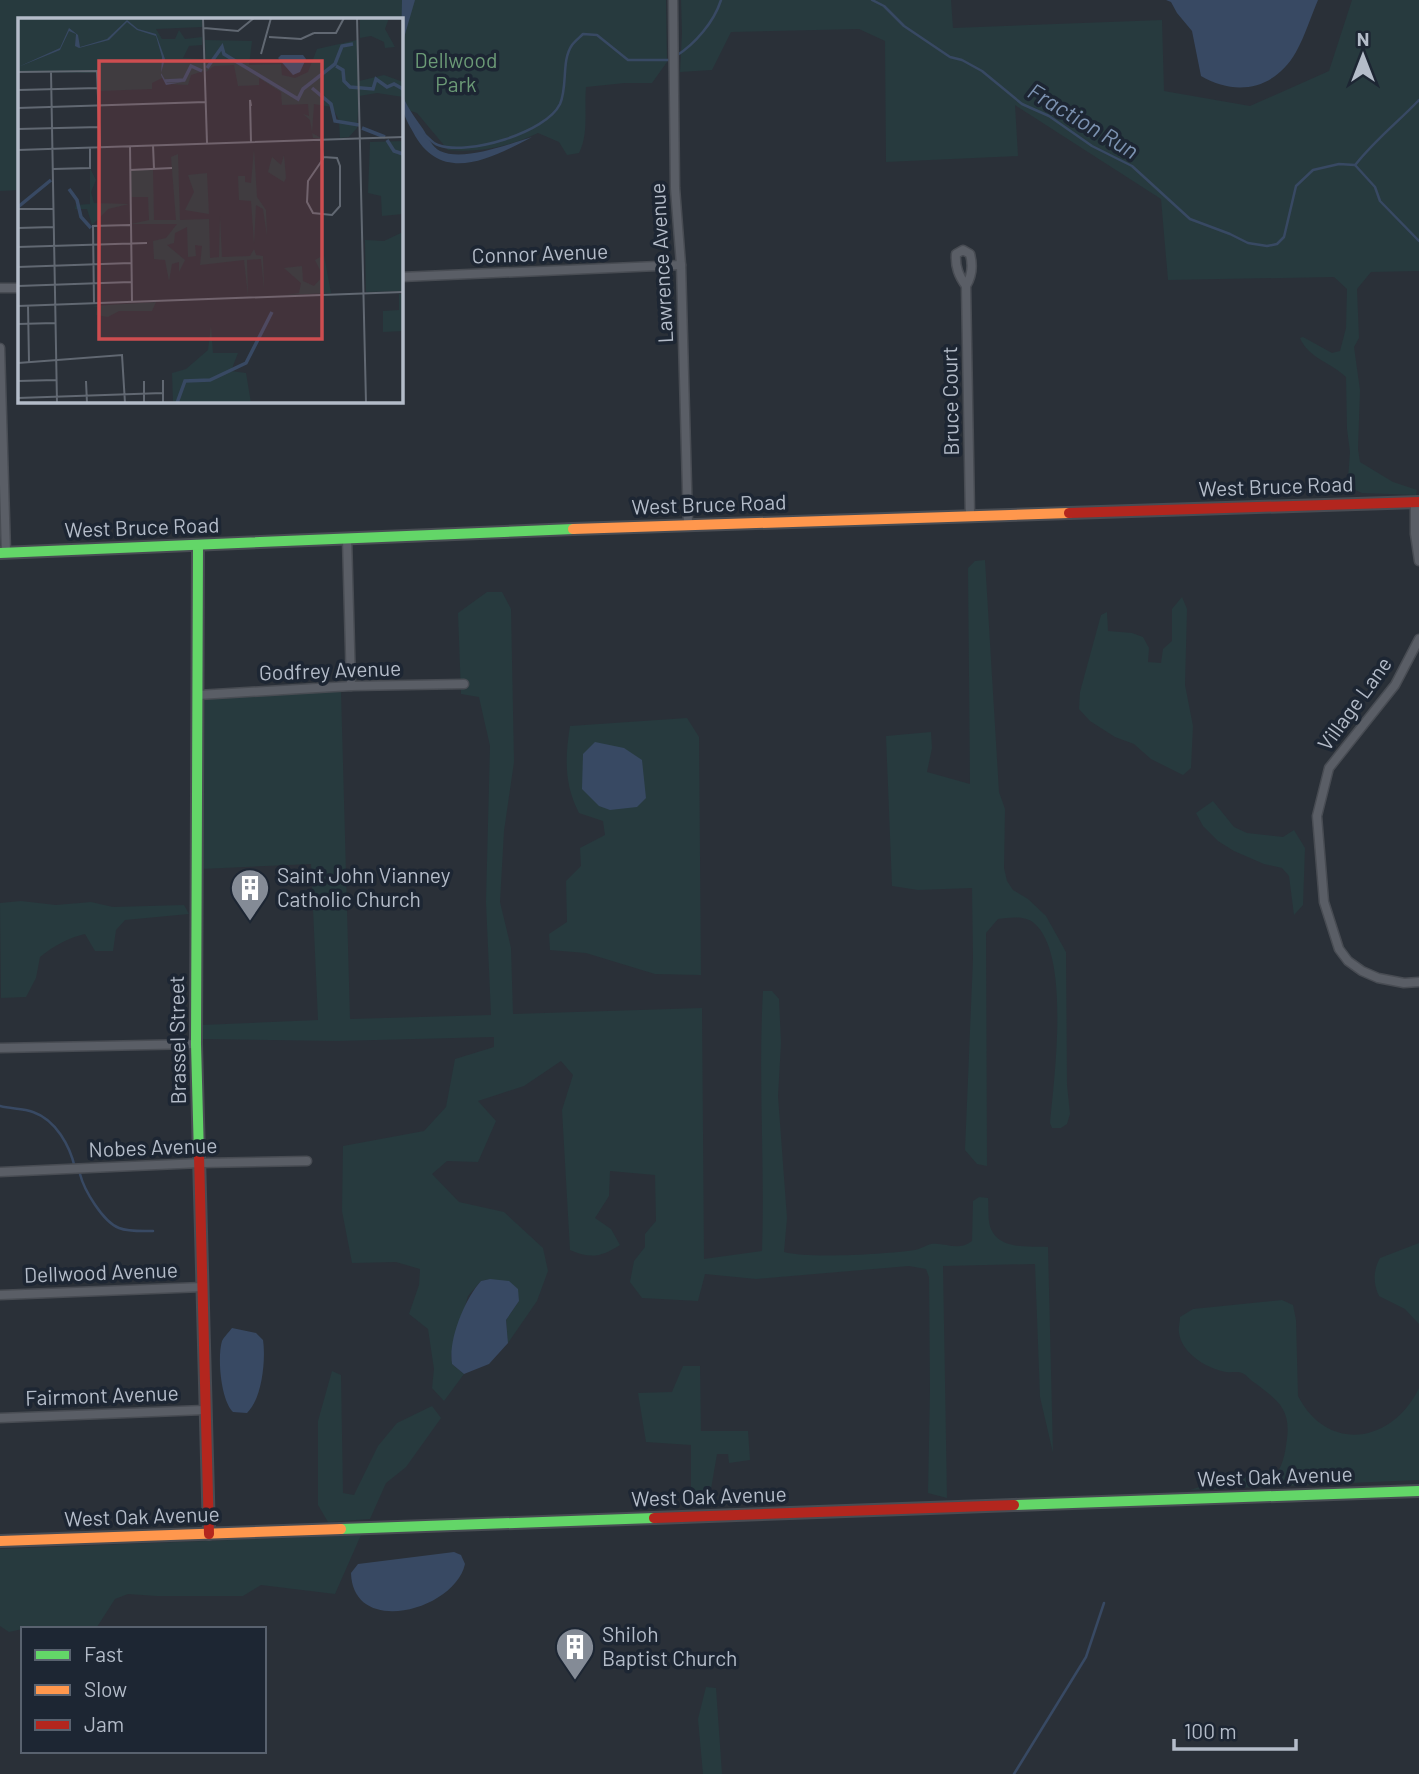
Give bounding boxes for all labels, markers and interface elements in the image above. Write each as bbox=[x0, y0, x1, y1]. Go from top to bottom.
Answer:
inset map bbox=[18, 18, 402, 402]
north arrow bbox=[1328, 21, 1398, 91]
text: N bbox=[1357, 27, 1369, 50]
park label: Dellwood Park bbox=[415, 47, 497, 96]
water label: Fraction Run bbox=[1023, 76, 1144, 164]
street label: Lawrence Avenue bbox=[644, 182, 677, 344]
street label: Connor Avenue bbox=[471, 238, 609, 267]
street label: Bruce Court bbox=[936, 346, 963, 456]
street label: West Bruce Road bbox=[1198, 470, 1354, 501]
street label: West Bruce Road bbox=[631, 488, 787, 519]
street label: West Bruce Road bbox=[64, 511, 220, 542]
street label: Village Lane bbox=[1311, 651, 1396, 755]
street label: Godfrey Avenue bbox=[258, 655, 402, 684]
place label: Saint John Vianney Catholic Church bbox=[277, 862, 451, 911]
building icon: Saint John Vianney Catholic Church bbox=[229, 867, 271, 922]
street label: Brassel Street bbox=[163, 975, 190, 1105]
street label: Nobes Avenue bbox=[88, 1132, 218, 1161]
street label: Dellwood Avenue bbox=[24, 1256, 178, 1287]
street label: Fairmont Avenue bbox=[25, 1379, 179, 1410]
street label: West Oak Avenue bbox=[1197, 1460, 1353, 1491]
street label: West Oak Avenue bbox=[631, 1480, 787, 1511]
street label: West Oak Avenue bbox=[64, 1500, 220, 1531]
place label: Shiloh Baptist Church bbox=[602, 1621, 737, 1670]
building icon: Shiloh Baptist Church bbox=[554, 1626, 596, 1681]
legend bbox=[21, 1627, 266, 1753]
text: Fast bbox=[84, 1641, 124, 1666]
text: Slow bbox=[84, 1676, 127, 1701]
scale bar bbox=[1174, 1708, 1296, 1752]
text: Jam bbox=[84, 1711, 124, 1736]
text: 100 m bbox=[1184, 1718, 1237, 1743]

